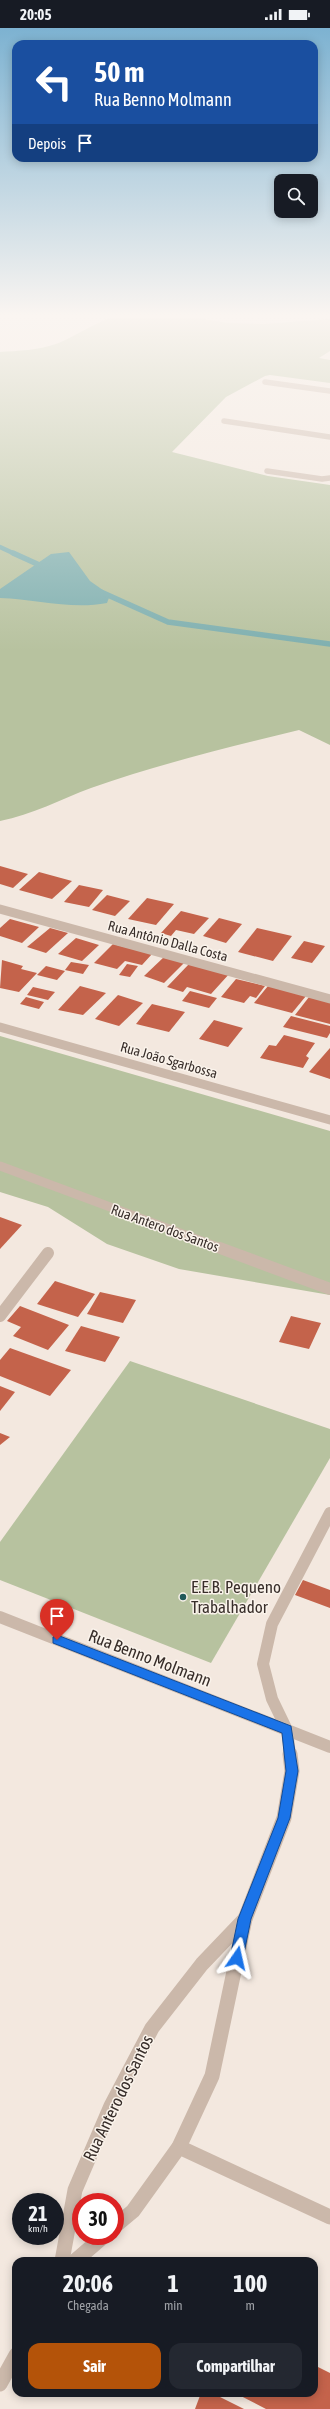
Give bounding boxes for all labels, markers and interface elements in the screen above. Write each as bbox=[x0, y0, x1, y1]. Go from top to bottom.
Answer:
text: 20:05 bbox=[20, 6, 51, 23]
icon: left bbox=[28, 56, 80, 108]
text: 50 m bbox=[94, 56, 144, 88]
text: Rua Benno Molmann bbox=[94, 89, 232, 110]
icon: arrive bbox=[74, 132, 96, 154]
text: Depois bbox=[28, 135, 66, 152]
map controls bbox=[274, 174, 318, 218]
button: search bbox=[274, 174, 318, 218]
street label: Rua Antônio Dalla Costa bbox=[106, 917, 230, 965]
street label: Rua João Sgarbossa bbox=[119, 1039, 219, 1081]
street label: Rua Antero dos Santos bbox=[109, 1201, 221, 1255]
place label: E.E.B. Pequeno Trabalhador bbox=[191, 1577, 281, 1617]
marker: E.E.B. Pequeno Trabalhador bbox=[178, 1592, 188, 1602]
pin bbox=[40, 1599, 74, 1640]
icon: arrive bbox=[46, 1605, 68, 1627]
street label: Rua Benno Molmann bbox=[86, 1625, 214, 1691]
position arrow bbox=[216, 1937, 258, 1979]
street label: Rua Antero dos Santos bbox=[79, 2032, 157, 2164]
speed limit sign: 30 bbox=[72, 2193, 124, 2245]
text: 21 bbox=[29, 2202, 47, 2225]
text: km/h bbox=[28, 2223, 48, 2234]
text: 20:06 bbox=[63, 2270, 113, 2297]
text: 1 bbox=[168, 2270, 179, 2297]
text: 100 bbox=[233, 2270, 267, 2297]
text: Chegada bbox=[67, 2298, 109, 2313]
text: min bbox=[164, 2298, 183, 2313]
text: m bbox=[246, 2298, 255, 2313]
button: Sair bbox=[28, 2343, 161, 2389]
button: Compartilhar bbox=[169, 2343, 302, 2389]

